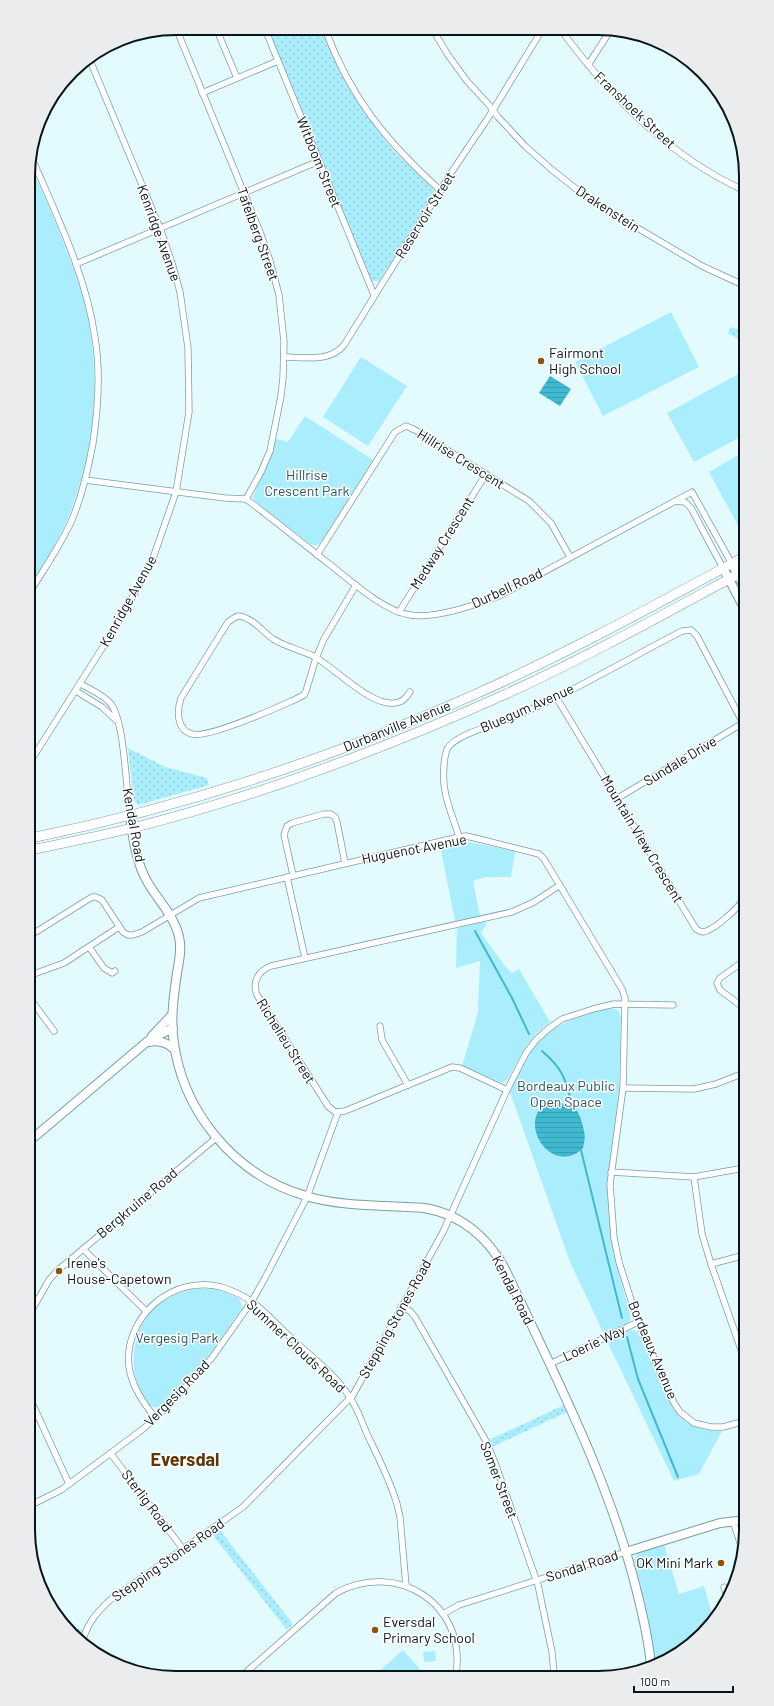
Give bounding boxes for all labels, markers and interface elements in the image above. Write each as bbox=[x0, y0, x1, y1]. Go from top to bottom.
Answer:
street label: Franshoek Street bbox=[591, 68, 679, 152]
street label: Witboom Street bbox=[294, 114, 345, 210]
street label: Reservoir Street bbox=[391, 168, 458, 261]
street label: Kenridge Avenue bbox=[134, 182, 185, 284]
street label: Drakenstein bbox=[573, 182, 643, 236]
street label: Tafelberg Street bbox=[234, 185, 283, 283]
place label: Fairmont High School bbox=[549, 344, 621, 377]
marker: Fairmont High School bbox=[536, 356, 546, 366]
street label: Hillrise Crescent bbox=[414, 425, 508, 492]
park label: Hillrise Crescent Park bbox=[264, 466, 350, 499]
street label: Medway Crescent bbox=[406, 493, 477, 592]
street label: Kenridge Avenue bbox=[95, 552, 160, 649]
street label: Durbell Road bbox=[469, 564, 545, 611]
street label: Bluegum Avenue bbox=[477, 679, 576, 736]
street label: Durbanville Avenue bbox=[340, 696, 453, 755]
street label: Sundale Drive bbox=[640, 732, 720, 789]
street label: Mountain View Crescent bbox=[598, 772, 687, 906]
street label: Kendal Road bbox=[120, 786, 149, 863]
street label: Huguenot Avenue bbox=[360, 830, 468, 867]
street label: Richelieu Street bbox=[253, 995, 319, 1086]
park label: Bordeaux Public Open Space bbox=[517, 1077, 615, 1110]
street label: Bergkruine Road bbox=[93, 1164, 181, 1241]
street label: Kendal Road bbox=[489, 1252, 538, 1327]
place label: Irene's House-Capetown bbox=[67, 1254, 171, 1287]
street label: Stepping Stones Road bbox=[355, 1256, 434, 1381]
marker: Irene's House-Capetown bbox=[54, 1266, 64, 1276]
street label: Summer Clouds Road bbox=[243, 1295, 349, 1396]
street label: Bordeaux Avenue bbox=[625, 1298, 682, 1402]
street label: Loerie Way bbox=[560, 1320, 628, 1364]
park label: Vergesig Park bbox=[136, 1329, 218, 1346]
street label: Vergesig Road bbox=[141, 1356, 213, 1430]
street label: Somer Street bbox=[477, 1439, 522, 1521]
district label: Eversdal bbox=[151, 1448, 219, 1470]
street label: Sterlig Road bbox=[118, 1466, 176, 1535]
street label: Stepping Stones Road bbox=[108, 1514, 227, 1605]
street label: Sondal Road bbox=[544, 1546, 620, 1585]
place label: OK Mini Mark bbox=[636, 1554, 713, 1571]
marker: OK Mini Mark bbox=[716, 1558, 726, 1568]
place label: Eversdal Primary School bbox=[383, 1613, 475, 1646]
marker: Eversdal Primary School bbox=[370, 1625, 380, 1635]
scale bar bbox=[634, 1668, 733, 1694]
text: 100 m bbox=[640, 1674, 670, 1688]

